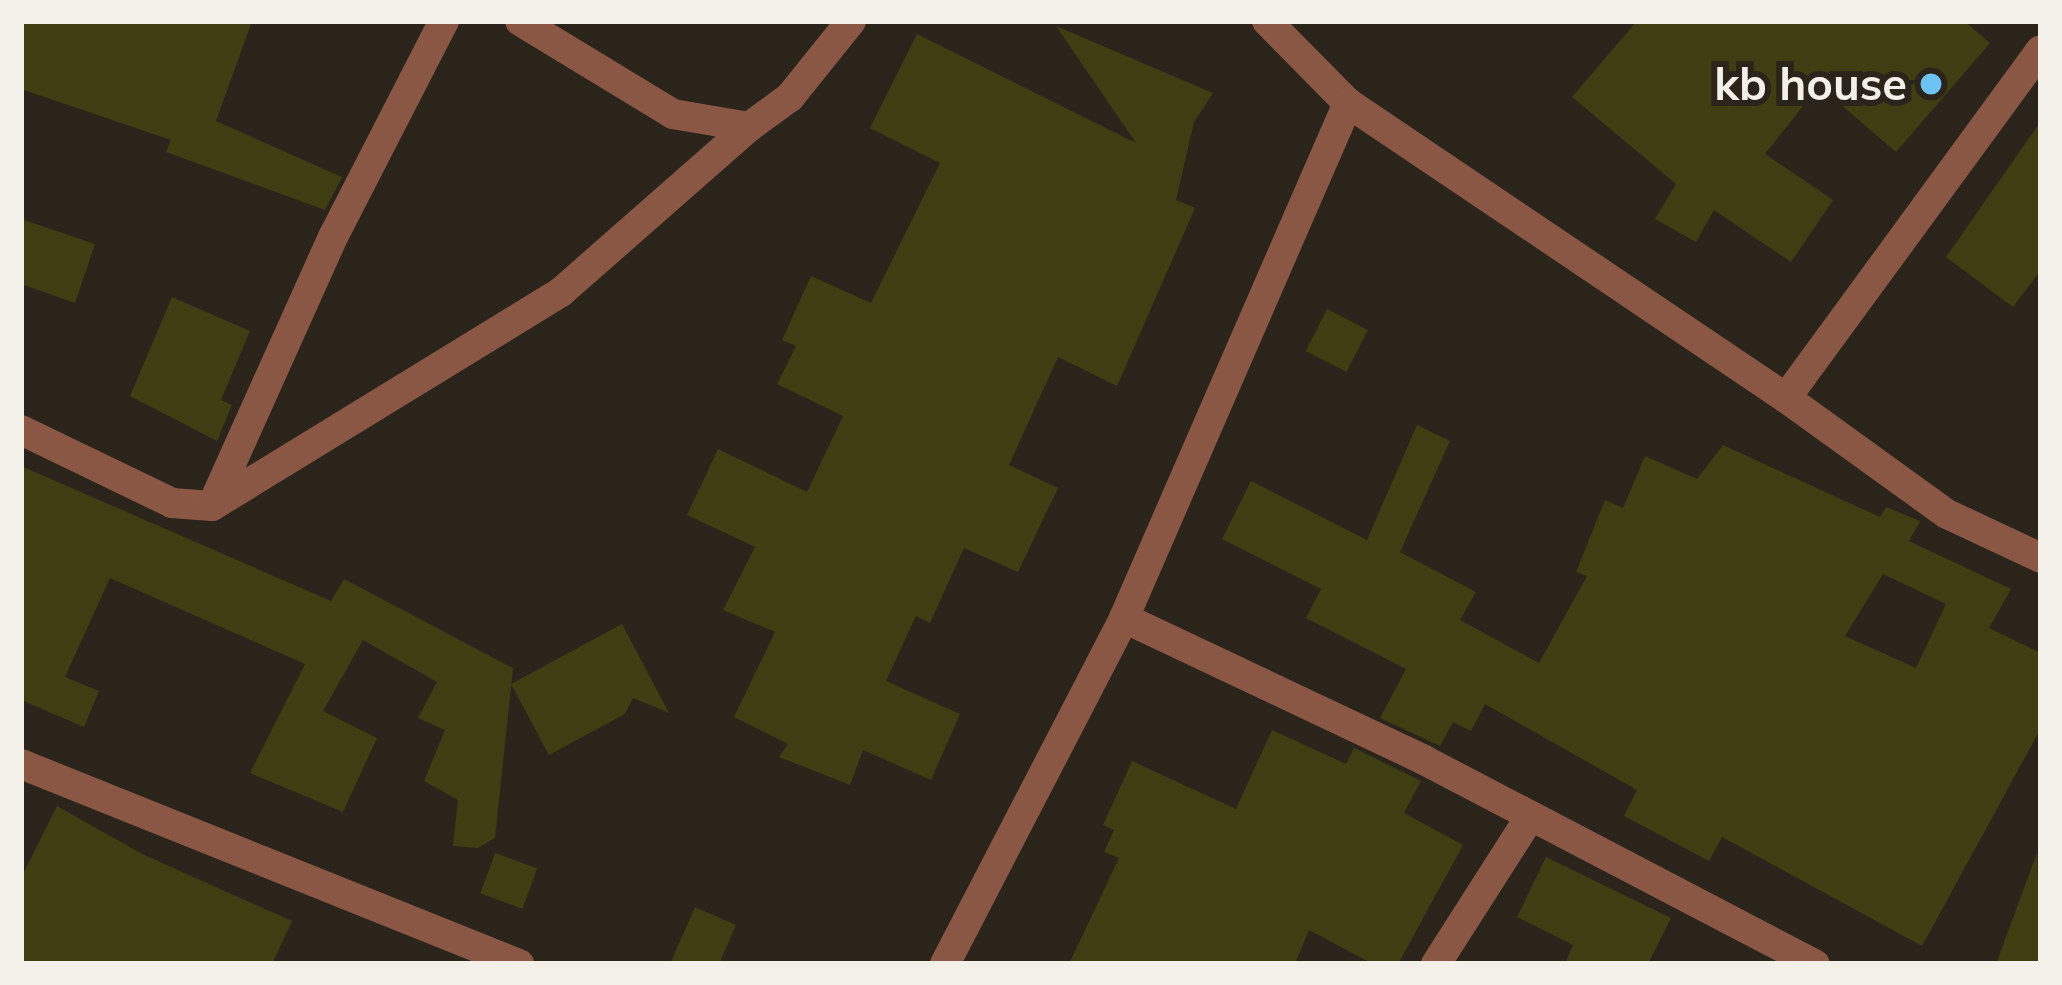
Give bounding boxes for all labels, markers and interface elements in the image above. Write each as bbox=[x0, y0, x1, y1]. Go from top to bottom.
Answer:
place label: kb house bbox=[1714, 57, 1907, 111]
marker: kb house bbox=[1918, 71, 1944, 97]

